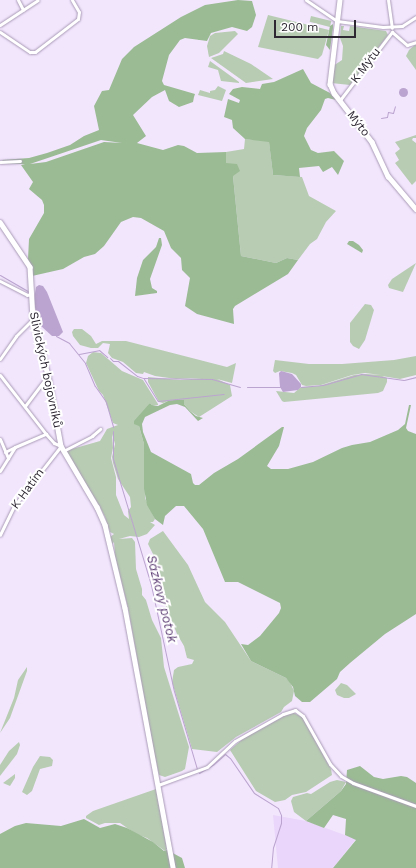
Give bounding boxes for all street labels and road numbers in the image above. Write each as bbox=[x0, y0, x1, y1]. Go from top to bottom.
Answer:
street label: K Mýtu bbox=[348, 45, 384, 87]
street label: Mýto bbox=[344, 108, 372, 140]
street label: Slivických bojovníků bbox=[26, 311, 64, 429]
street label: K Hatím bbox=[8, 466, 48, 512]

